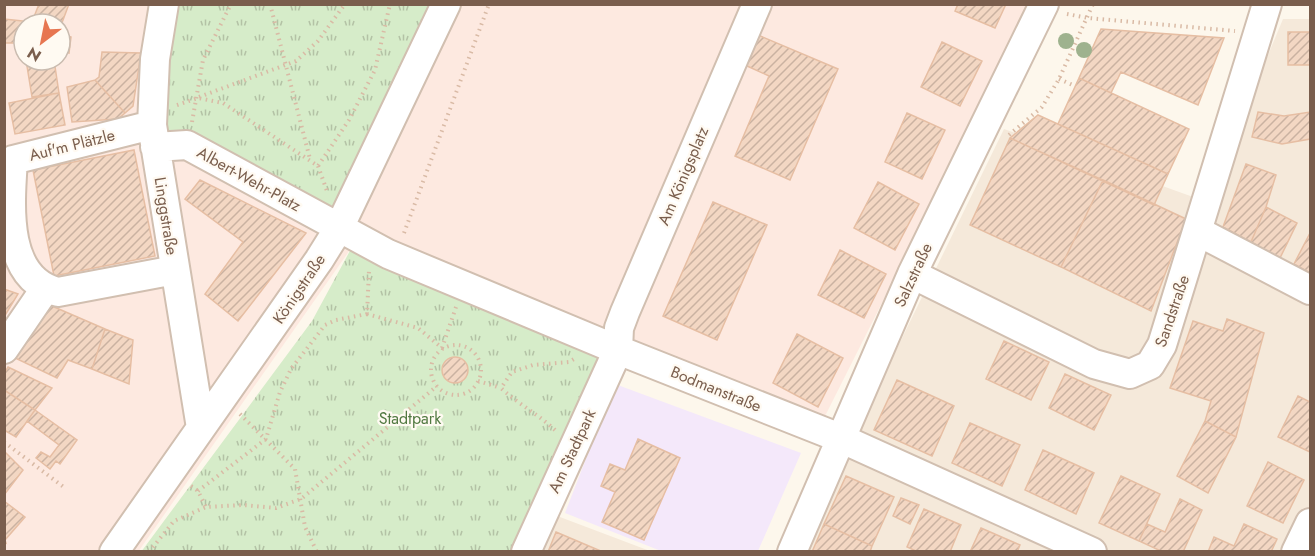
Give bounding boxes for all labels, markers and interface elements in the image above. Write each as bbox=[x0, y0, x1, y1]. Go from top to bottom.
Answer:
north arrow bbox=[12, 12, 72, 72]
text: N bbox=[23, 41, 46, 67]
street label: Auf'm Plätzle bbox=[27, 123, 117, 167]
street label: Am Königsplatz bbox=[652, 123, 714, 229]
street label: Albert-Wehr-Platz bbox=[193, 141, 306, 217]
street label: Linggstraße bbox=[148, 175, 184, 257]
street label: Salzstraße bbox=[888, 239, 938, 311]
street label: Königstraße bbox=[267, 250, 331, 328]
street label: Sandstraße bbox=[1149, 272, 1195, 350]
street label: Bodmanstraße bbox=[667, 360, 765, 418]
street label: Am Stadtpark bbox=[542, 404, 602, 497]
park label: Stadtpark bbox=[379, 407, 442, 430]

